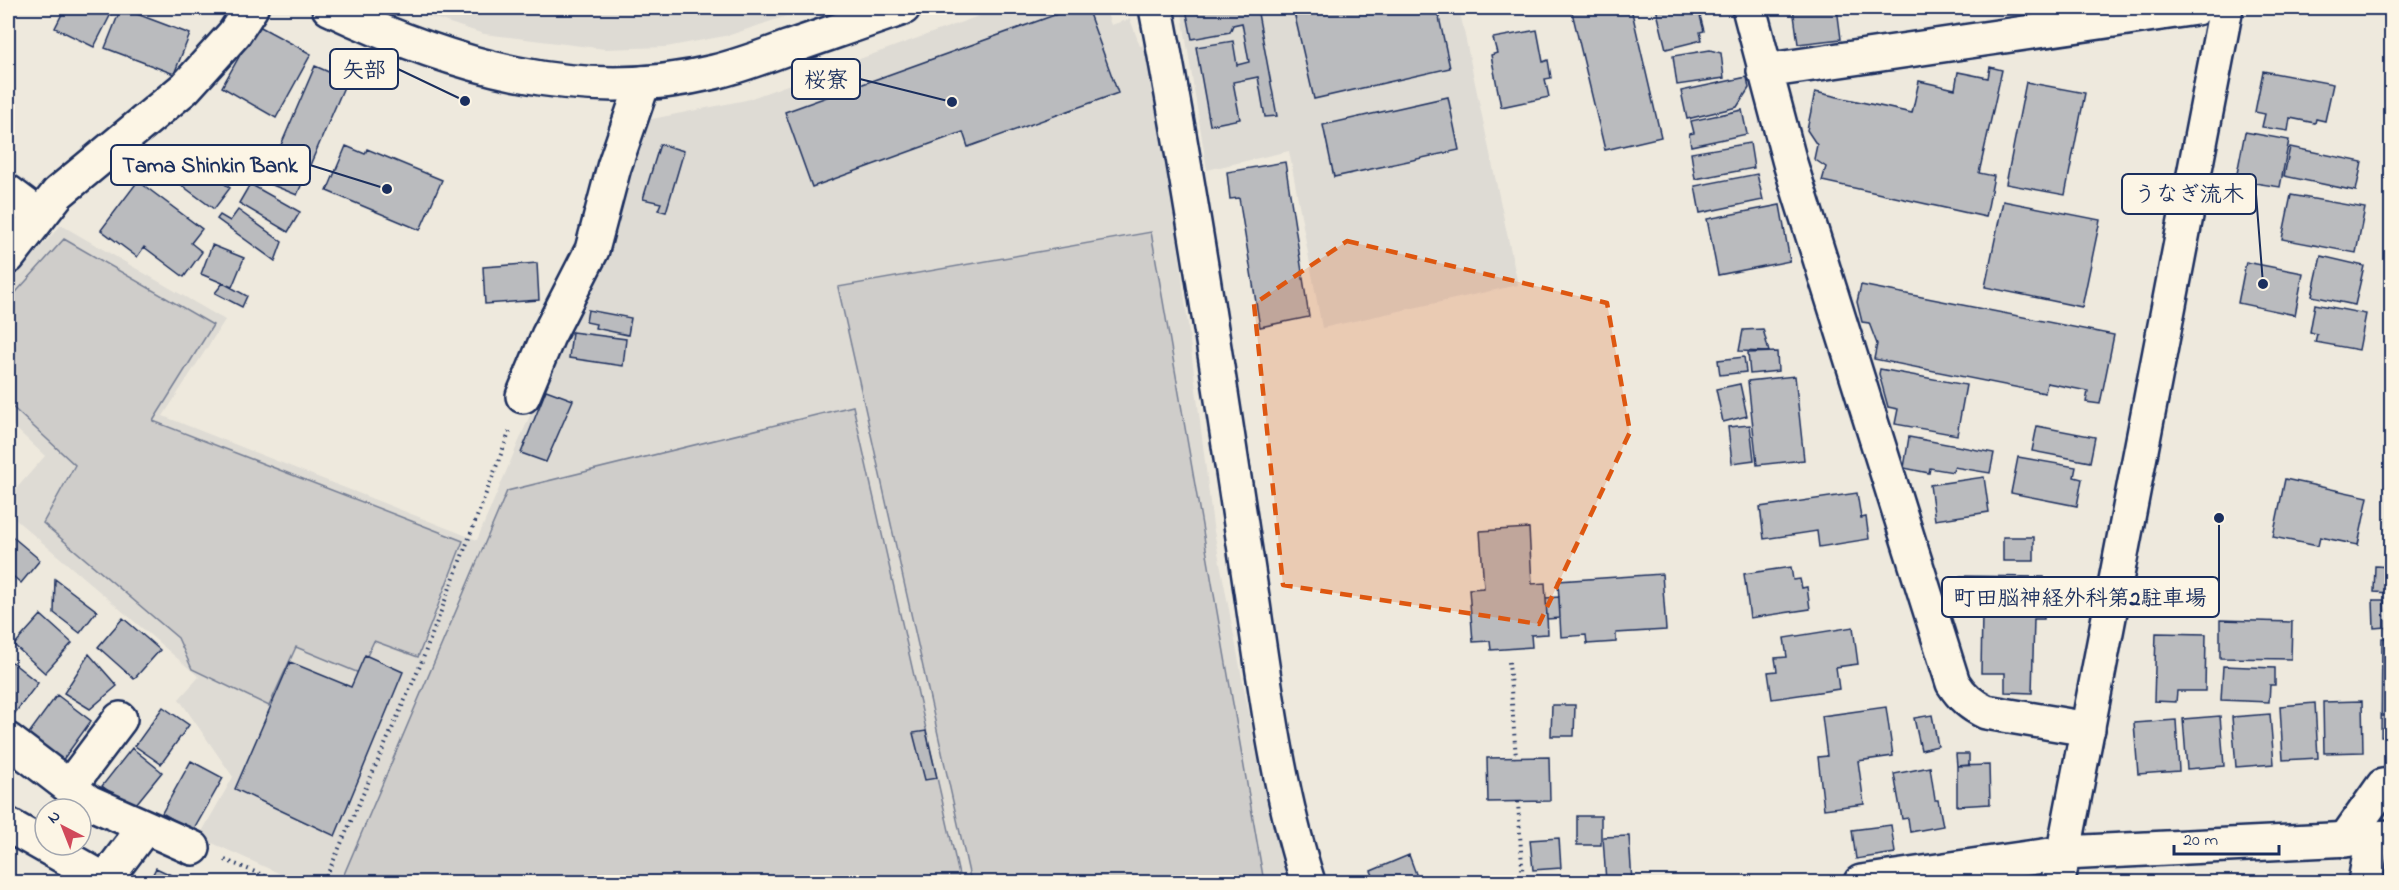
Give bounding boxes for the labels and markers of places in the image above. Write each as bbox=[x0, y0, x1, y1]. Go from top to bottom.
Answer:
callout: 矢部 bbox=[330, 49, 398, 89]
callout: 桜寮 bbox=[792, 59, 860, 99]
callout: Tama Shinkin Bank bbox=[111, 145, 310, 185]
callout: うなぎ流木 bbox=[2122, 174, 2256, 214]
callout: 町田脳神経外科第2駐車場 bbox=[1942, 577, 2219, 617]

